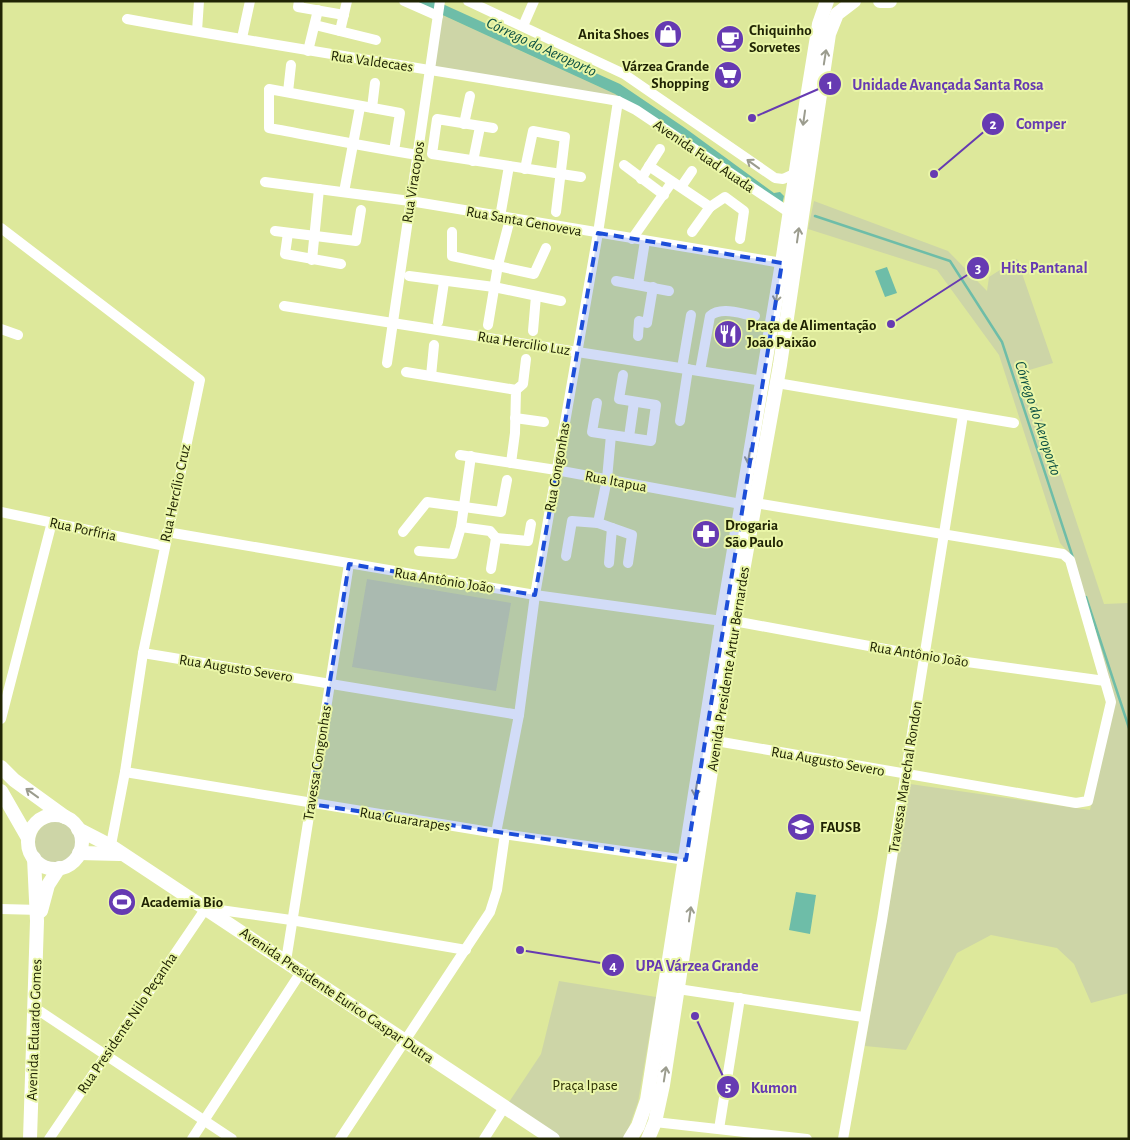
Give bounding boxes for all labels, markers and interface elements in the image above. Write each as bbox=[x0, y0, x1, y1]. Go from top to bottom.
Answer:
water label: Córrego do Aeroporto bbox=[484, 14, 599, 80]
shop icon: Anita Shoes bbox=[653, 19, 683, 49]
place label: Chiquinho Sorvetes bbox=[749, 23, 812, 55]
cafe icon: Chiquinho Sorvetes bbox=[715, 24, 745, 54]
place label: Anita Shoes bbox=[578, 27, 649, 42]
street label: Rua Valdecaes bbox=[330, 48, 414, 75]
one-way arrow bbox=[820, 49, 830, 65]
place label: Várzea Grande Shopping bbox=[622, 59, 709, 91]
supermarket icon: Várzea Grande Shopping bbox=[713, 60, 743, 90]
callout: Unidade Avançada Santa Rosa bbox=[818, 68, 1054, 99]
text: 1 bbox=[827, 77, 833, 92]
text: Unidade Avançada Santa Rosa bbox=[852, 77, 1044, 93]
callout: Comper bbox=[981, 108, 1076, 139]
one-way arrow bbox=[798, 109, 808, 125]
text: Comper bbox=[1016, 116, 1066, 132]
street label: Avenida Fuad Auada bbox=[651, 117, 757, 196]
text: 2 bbox=[989, 117, 997, 132]
street label: Rua Viracopos bbox=[400, 140, 427, 224]
one-way arrow bbox=[746, 159, 760, 169]
street label: Rua Santa Genoveva bbox=[465, 204, 583, 239]
one-way arrow bbox=[794, 227, 804, 243]
callout: Hits Pantanal bbox=[965, 252, 1098, 283]
text: Hits Pantanal bbox=[1000, 260, 1088, 276]
text: 3 bbox=[975, 261, 981, 276]
one-way arrow bbox=[771, 287, 781, 303]
place label: Praça de Alimentação João Paixão bbox=[747, 318, 876, 350]
restaurant icon: Praça de Alimentação João Paixão bbox=[713, 319, 743, 349]
street label: Rua Hercilio Luz bbox=[477, 329, 571, 358]
water label: Córrego do Aeroporto bbox=[1011, 359, 1064, 478]
street label: Rua Congonhas bbox=[542, 421, 573, 513]
street label: Rua Hercílio Cruz bbox=[158, 443, 193, 543]
one-way arrow bbox=[744, 447, 754, 463]
street label: Rua Itapua bbox=[584, 468, 648, 495]
street label: Rua Porfíria bbox=[48, 515, 118, 544]
place label: Drogaria São Paulo bbox=[725, 518, 783, 550]
pharmacy icon: Drogaria São Paulo bbox=[691, 519, 721, 549]
street label: Rua Antônio João bbox=[393, 565, 495, 596]
street label: Avenida Presidente Artur Bernardes bbox=[705, 566, 752, 773]
street label: Rua Antônio João bbox=[868, 639, 970, 670]
street label: Rua Augusto Severo bbox=[178, 652, 294, 685]
street label: Travessa Marechal Rondon bbox=[886, 700, 925, 854]
street label: Travessa Congonhas bbox=[301, 704, 334, 822]
street label: Rua Augusto Severo bbox=[770, 744, 886, 779]
one-way arrow bbox=[691, 781, 701, 797]
one-way arrow bbox=[25, 788, 39, 798]
street label: Rua Guararapes bbox=[359, 805, 451, 834]
school or university icon: FAUSB bbox=[786, 812, 816, 842]
place label: FAUSB bbox=[820, 820, 861, 835]
sports icon: Academia Bio bbox=[107, 887, 137, 917]
place label: Academia Bio bbox=[141, 895, 223, 910]
one-way arrow bbox=[685, 906, 695, 922]
street label: Avenida Presidente Eurico Gaspar Dutra bbox=[237, 925, 436, 1066]
street label: Rua Presidente Nilo Peçanha bbox=[75, 950, 180, 1096]
callout: UPA Várzea Grande bbox=[600, 950, 768, 981]
text: UPA Várzea Grande bbox=[636, 958, 759, 974]
street label: Avenida Eduardo Gomes bbox=[25, 959, 44, 1101]
text: 4 bbox=[609, 959, 617, 974]
one-way arrow bbox=[660, 1067, 670, 1083]
callout: Kumon bbox=[716, 1072, 807, 1103]
park label: Praça Ipase bbox=[552, 1078, 618, 1093]
text: 5 bbox=[725, 1080, 731, 1095]
text: Kumon bbox=[751, 1080, 797, 1096]

